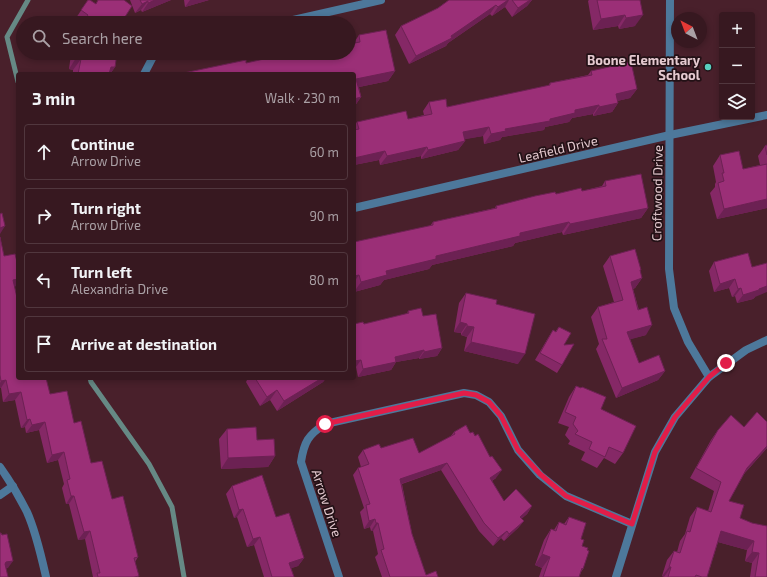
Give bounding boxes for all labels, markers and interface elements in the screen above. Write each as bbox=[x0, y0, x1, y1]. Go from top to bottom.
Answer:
north arrow bbox=[671, 12, 707, 48]
map controls bbox=[719, 12, 755, 120]
button: + bbox=[719, 12, 755, 48]
search box bbox=[16, 16, 356, 60]
icon: search bbox=[30, 27, 52, 49]
text: Search here bbox=[62, 29, 143, 47]
button: − bbox=[719, 48, 755, 84]
place label: Boone Elementary School bbox=[587, 52, 701, 83]
marker: Boone Elementary School bbox=[703, 62, 713, 72]
button: layers bbox=[719, 84, 755, 120]
text: 3 min bbox=[32, 88, 75, 108]
text: Walk · 230 m bbox=[265, 90, 340, 106]
street label: Leafield Drive bbox=[517, 132, 599, 166]
text: Continue bbox=[71, 135, 134, 153]
icon: ahead bbox=[33, 141, 55, 163]
text: 60 m bbox=[309, 144, 339, 160]
street label: Croftwood Drive bbox=[648, 145, 666, 241]
text: Arrow Drive bbox=[71, 153, 141, 169]
text: Turn right bbox=[71, 199, 141, 217]
icon: right bbox=[33, 205, 55, 227]
text: 90 m bbox=[309, 208, 339, 224]
text: Arrow Drive bbox=[71, 217, 141, 233]
text: Turn left bbox=[71, 263, 132, 281]
icon: left bbox=[33, 269, 55, 291]
text: 80 m bbox=[309, 272, 339, 288]
text: Alexandria Drive bbox=[71, 281, 168, 297]
icon: arrive bbox=[33, 333, 55, 355]
text: Arrive at destination bbox=[71, 335, 217, 353]
route end bbox=[717, 354, 735, 372]
route start bbox=[316, 415, 334, 433]
street label: Arrow Drive bbox=[309, 467, 345, 539]

